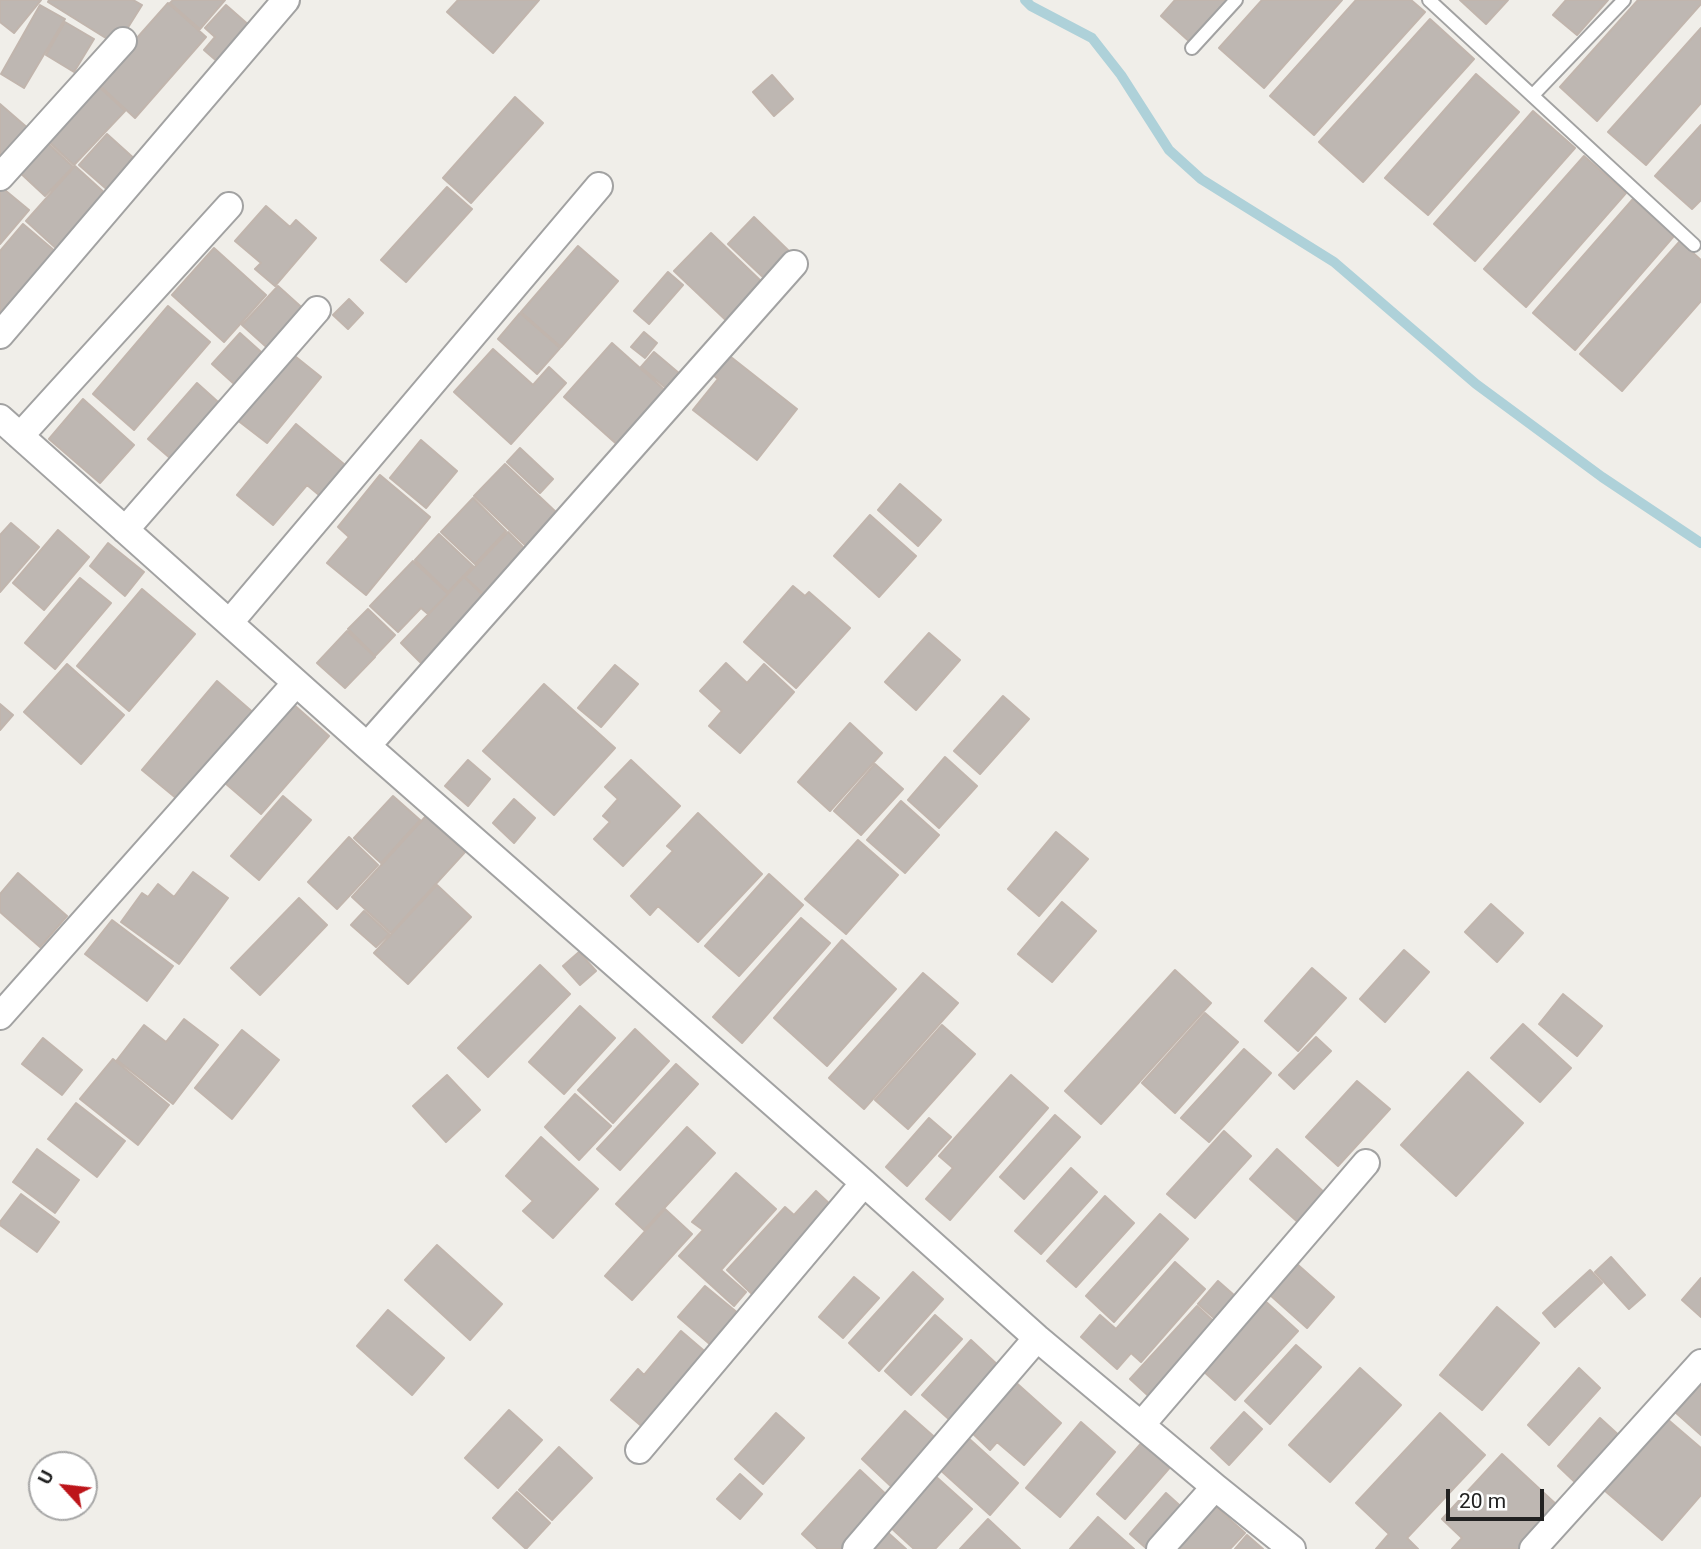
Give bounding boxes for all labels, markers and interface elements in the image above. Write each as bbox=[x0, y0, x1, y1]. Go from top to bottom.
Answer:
north arrow bbox=[28, 1451, 98, 1521]
text: U bbox=[33, 1466, 59, 1488]
scale bar bbox=[1449, 1476, 1547, 1520]
text: 20 m bbox=[1459, 1489, 1506, 1513]

